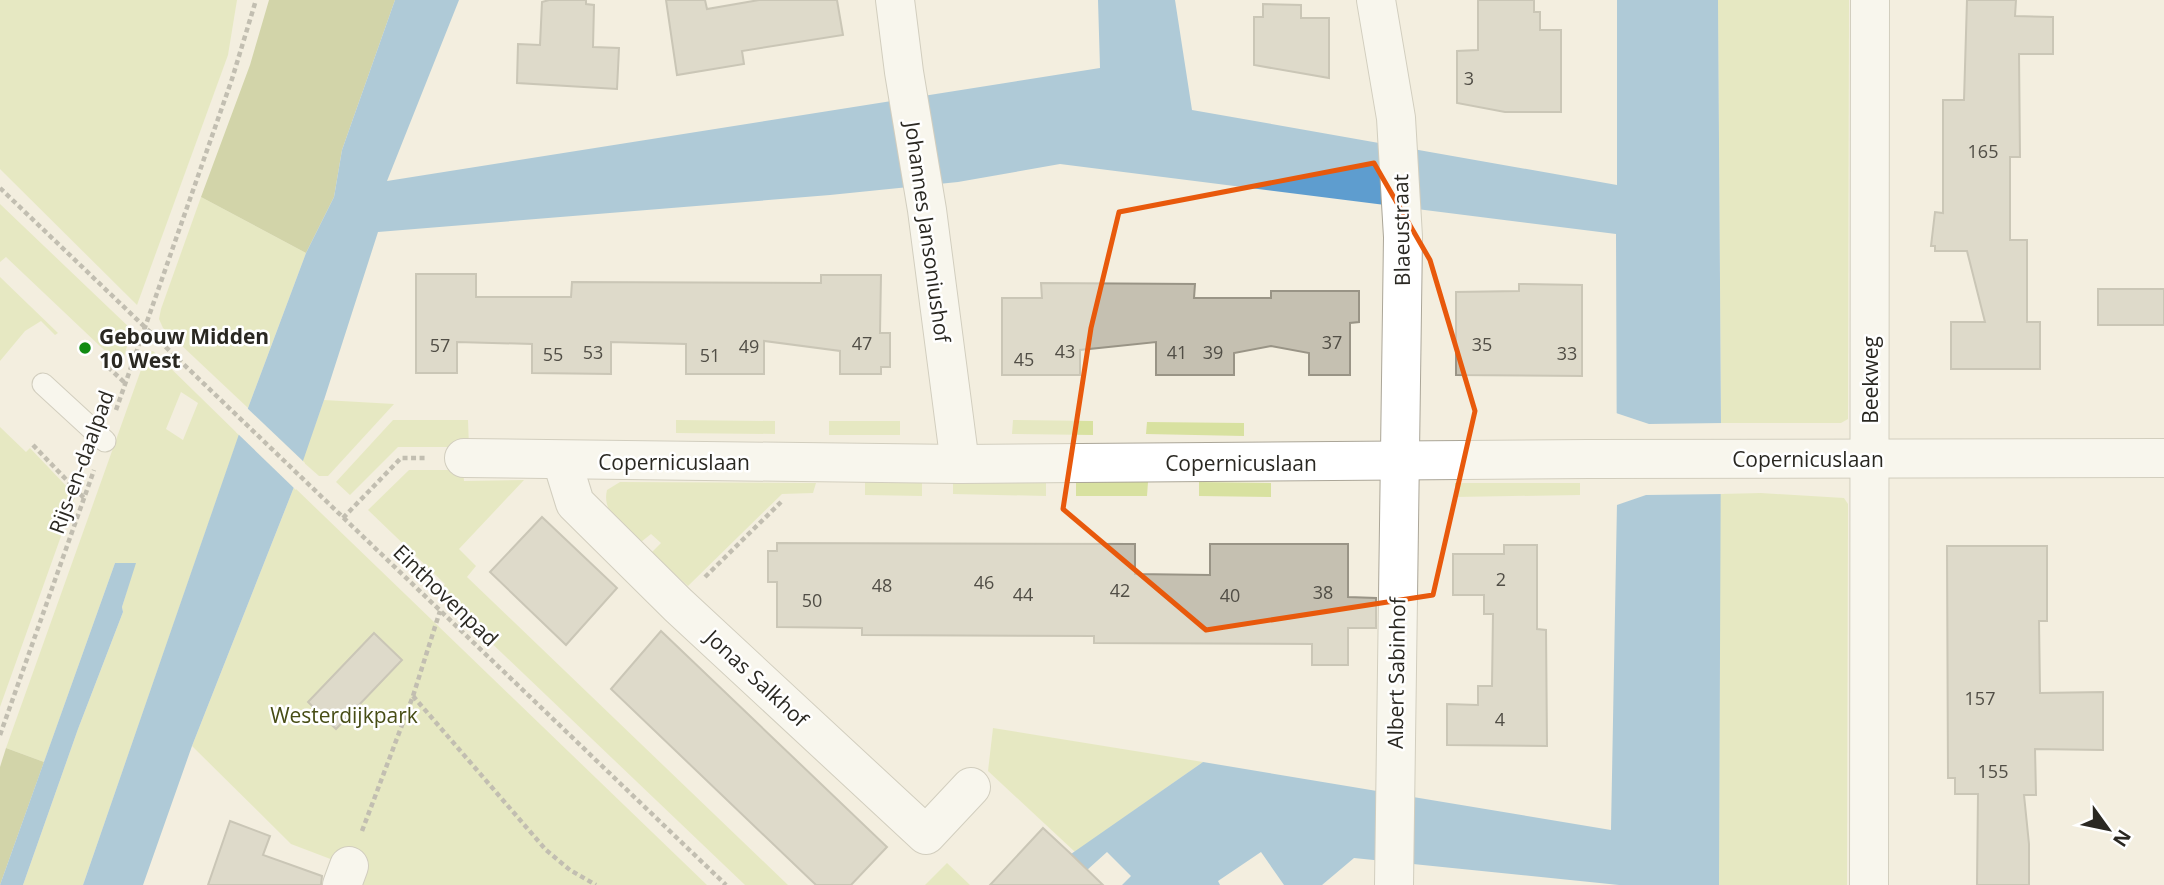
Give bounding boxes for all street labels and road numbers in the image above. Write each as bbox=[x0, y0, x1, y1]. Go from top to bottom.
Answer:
street label: Johannes Jansoniushof bbox=[898, 118, 958, 346]
street label: Blaeustraat bbox=[1386, 174, 1416, 286]
street label: Beekweg bbox=[1856, 336, 1884, 424]
street label: Rijs-en-daalpad bbox=[42, 386, 120, 538]
street label: Copernicuslaan bbox=[1732, 445, 1884, 473]
street label: Copernicuslaan bbox=[598, 448, 750, 476]
street label: Copernicuslaan bbox=[1165, 449, 1317, 477]
street label: Einthovenpad bbox=[388, 538, 504, 652]
street label: Albert Sabinhof bbox=[1381, 595, 1411, 749]
street label: Jonas Salkhof bbox=[698, 622, 816, 734]

